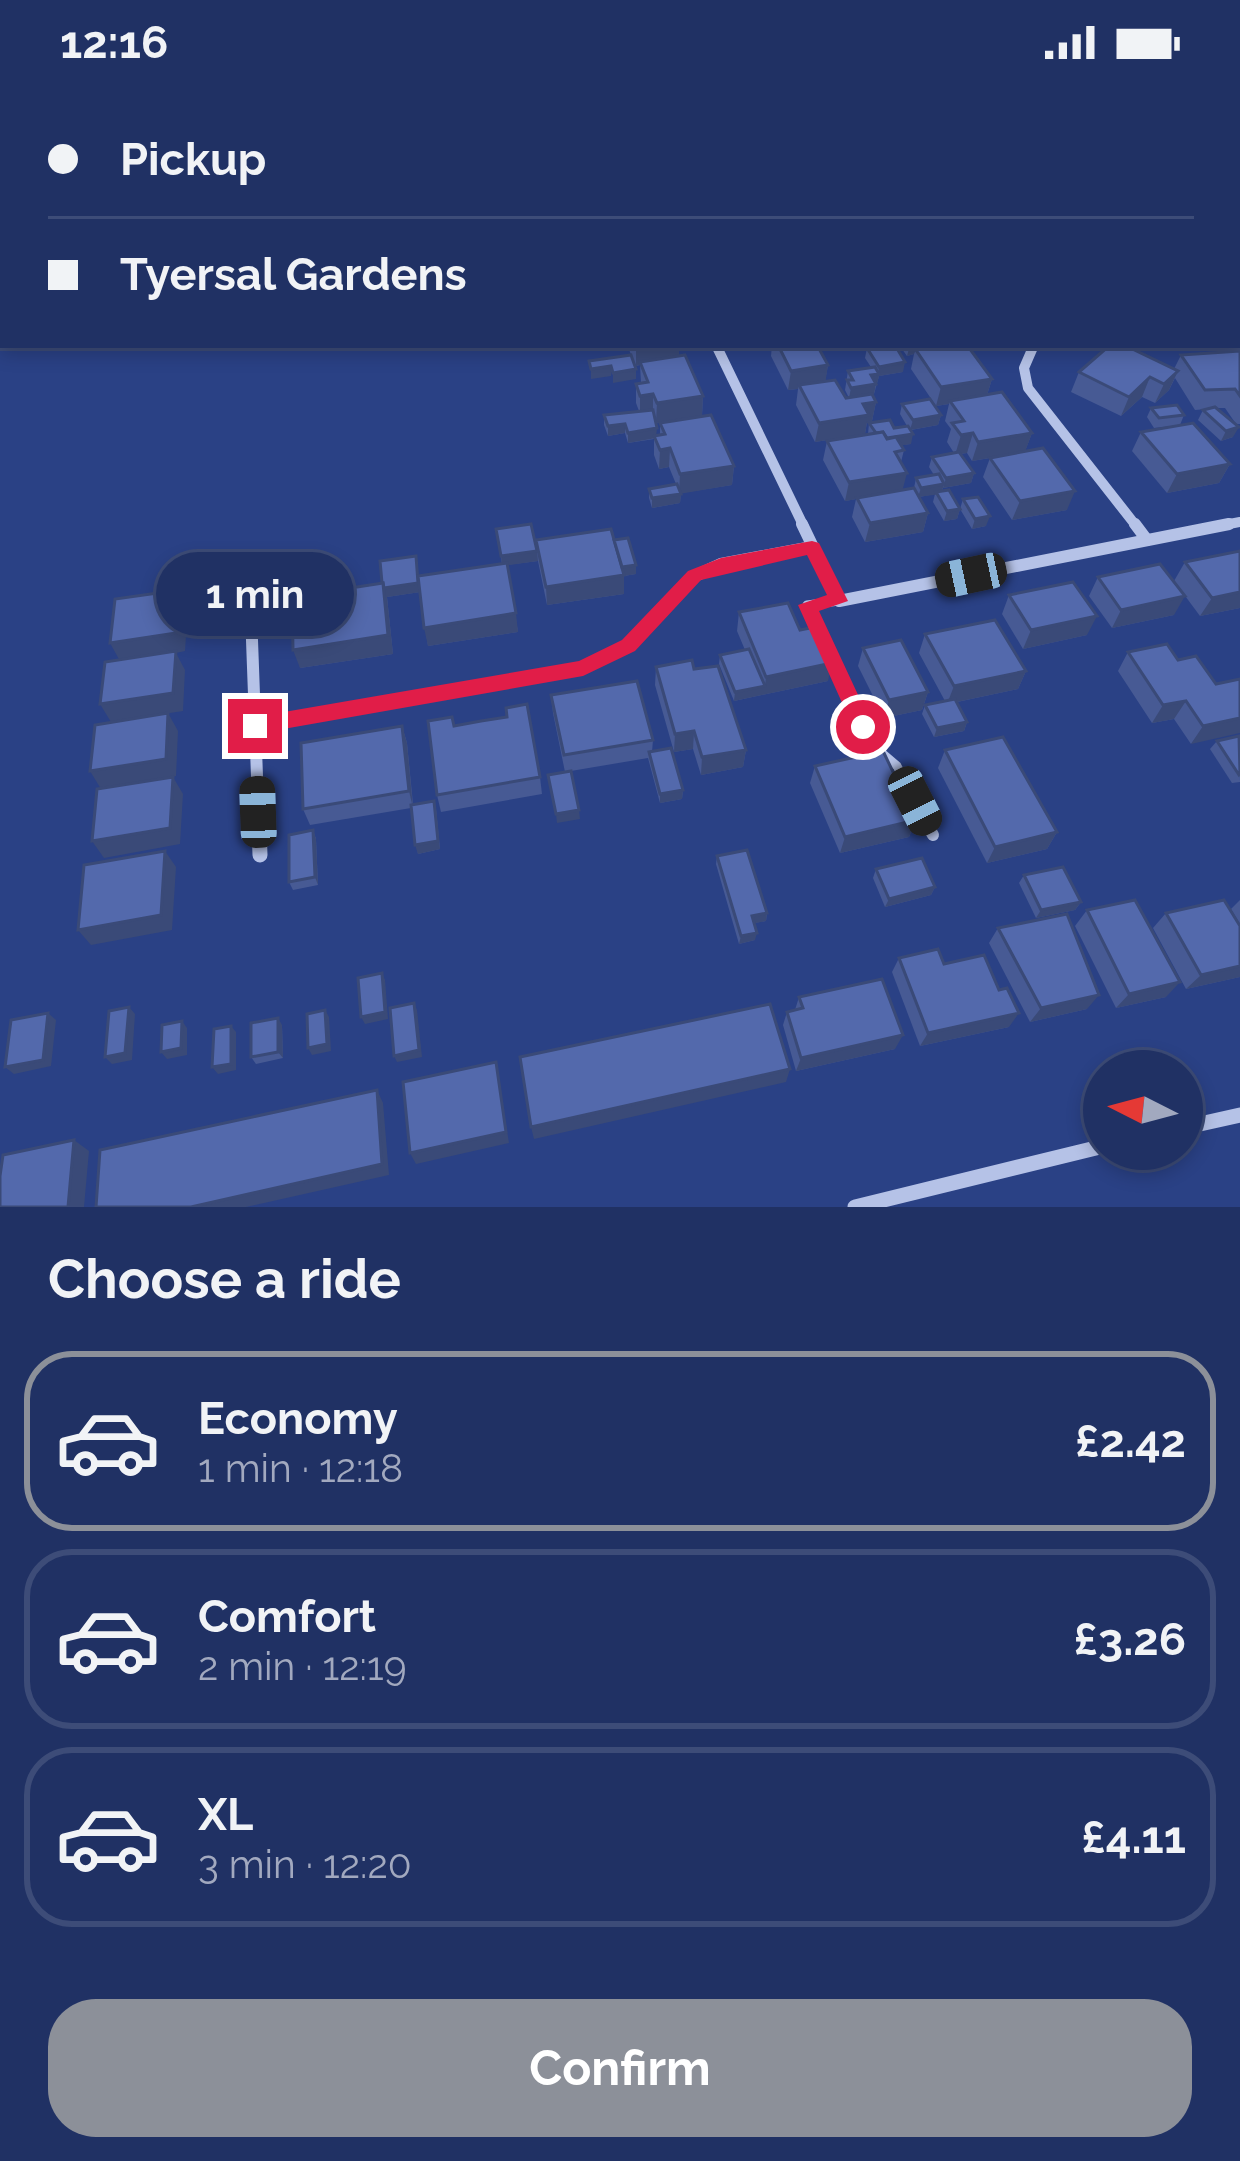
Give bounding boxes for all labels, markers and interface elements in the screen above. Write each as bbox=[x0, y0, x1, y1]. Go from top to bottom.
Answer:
text: 12:16 bbox=[60, 16, 168, 69]
text: Pickup bbox=[120, 133, 266, 186]
text: Tyersal Gardens bbox=[120, 248, 467, 301]
car bbox=[932, 550, 1010, 600]
callout: 1 min bbox=[156, 552, 354, 636]
text: 1 min bbox=[206, 571, 304, 617]
route end bbox=[228, 699, 282, 753]
route start bbox=[836, 700, 890, 754]
car bbox=[883, 761, 947, 841]
car bbox=[239, 775, 277, 849]
north arrow bbox=[1083, 1050, 1203, 1170]
map controls bbox=[1083, 1050, 1203, 1170]
text: Choose a ride bbox=[48, 1247, 401, 1311]
icon: car bbox=[54, 1387, 162, 1495]
text: Economy bbox=[198, 1392, 398, 1445]
text: £2.42 bbox=[1075, 1415, 1186, 1468]
text: 1 min · 12:18 bbox=[198, 1445, 403, 1491]
icon: car bbox=[54, 1585, 162, 1693]
text: Comfort bbox=[198, 1590, 376, 1643]
text: £3.26 bbox=[1074, 1613, 1186, 1666]
text: 2 min · 12:19 bbox=[198, 1643, 407, 1689]
icon: car bbox=[54, 1783, 162, 1891]
text: XL bbox=[198, 1788, 253, 1841]
text: £4.11 bbox=[1081, 1811, 1186, 1864]
text: 3 min · 12:20 bbox=[198, 1841, 412, 1887]
button: Confirm bbox=[48, 1999, 1192, 2137]

